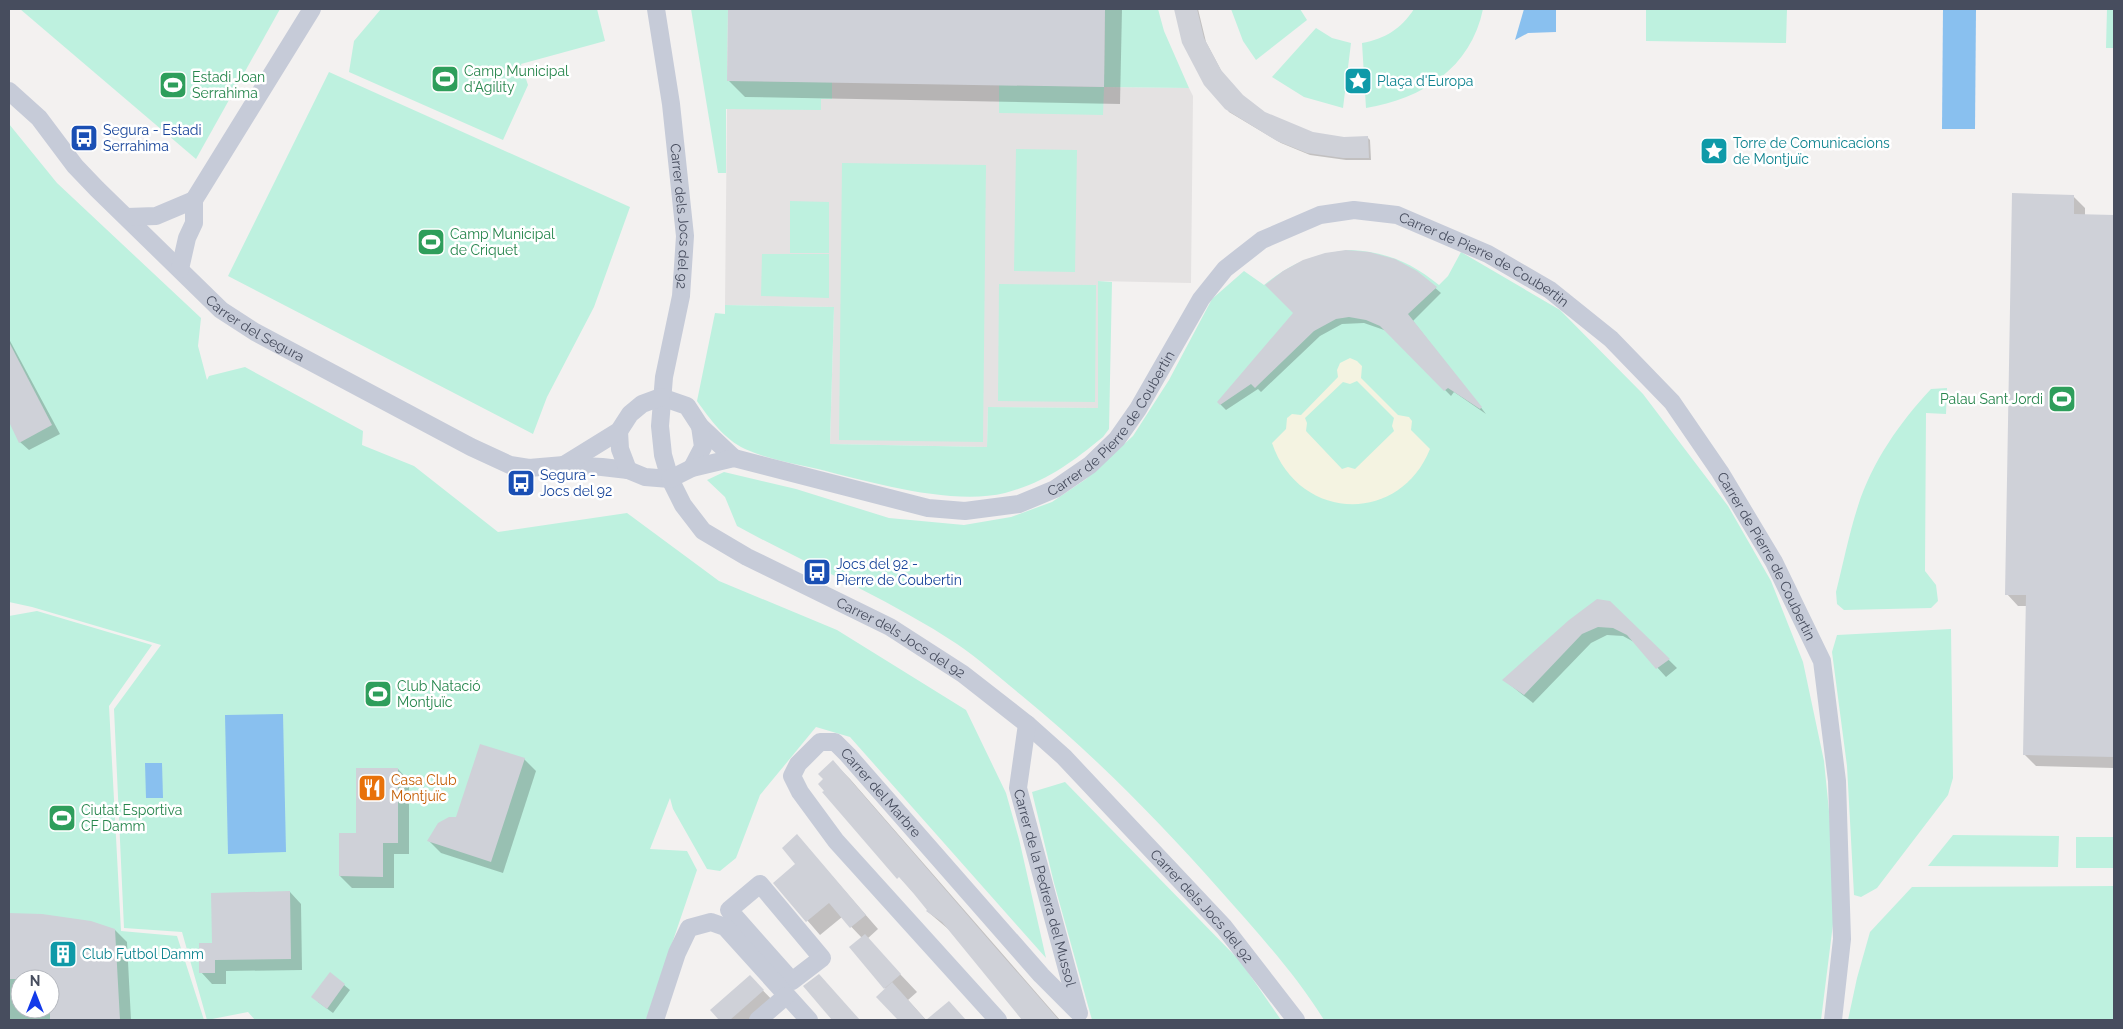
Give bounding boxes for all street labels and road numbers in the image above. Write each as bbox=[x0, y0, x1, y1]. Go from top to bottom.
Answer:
street label: Carrer dels Jocs del 92 bbox=[667, 143, 693, 290]
street label: Carrer de Pierre de Coubertin bbox=[1397, 209, 1572, 310]
street label: Carrer del Segura bbox=[202, 292, 307, 365]
street label: Carrer de Pierre de Coubertin bbox=[1045, 348, 1178, 499]
street label: Carrer de Pierre de Coubertin bbox=[1714, 469, 1819, 643]
street label: Carrer dels Jocs del 92 bbox=[834, 594, 968, 681]
street label: Carrer del Marbre bbox=[838, 745, 924, 841]
street label: Carrer de la Pedrera del Mussol bbox=[1011, 787, 1079, 988]
street label: Carrer dels Jocs del 92 bbox=[1147, 846, 1257, 966]

